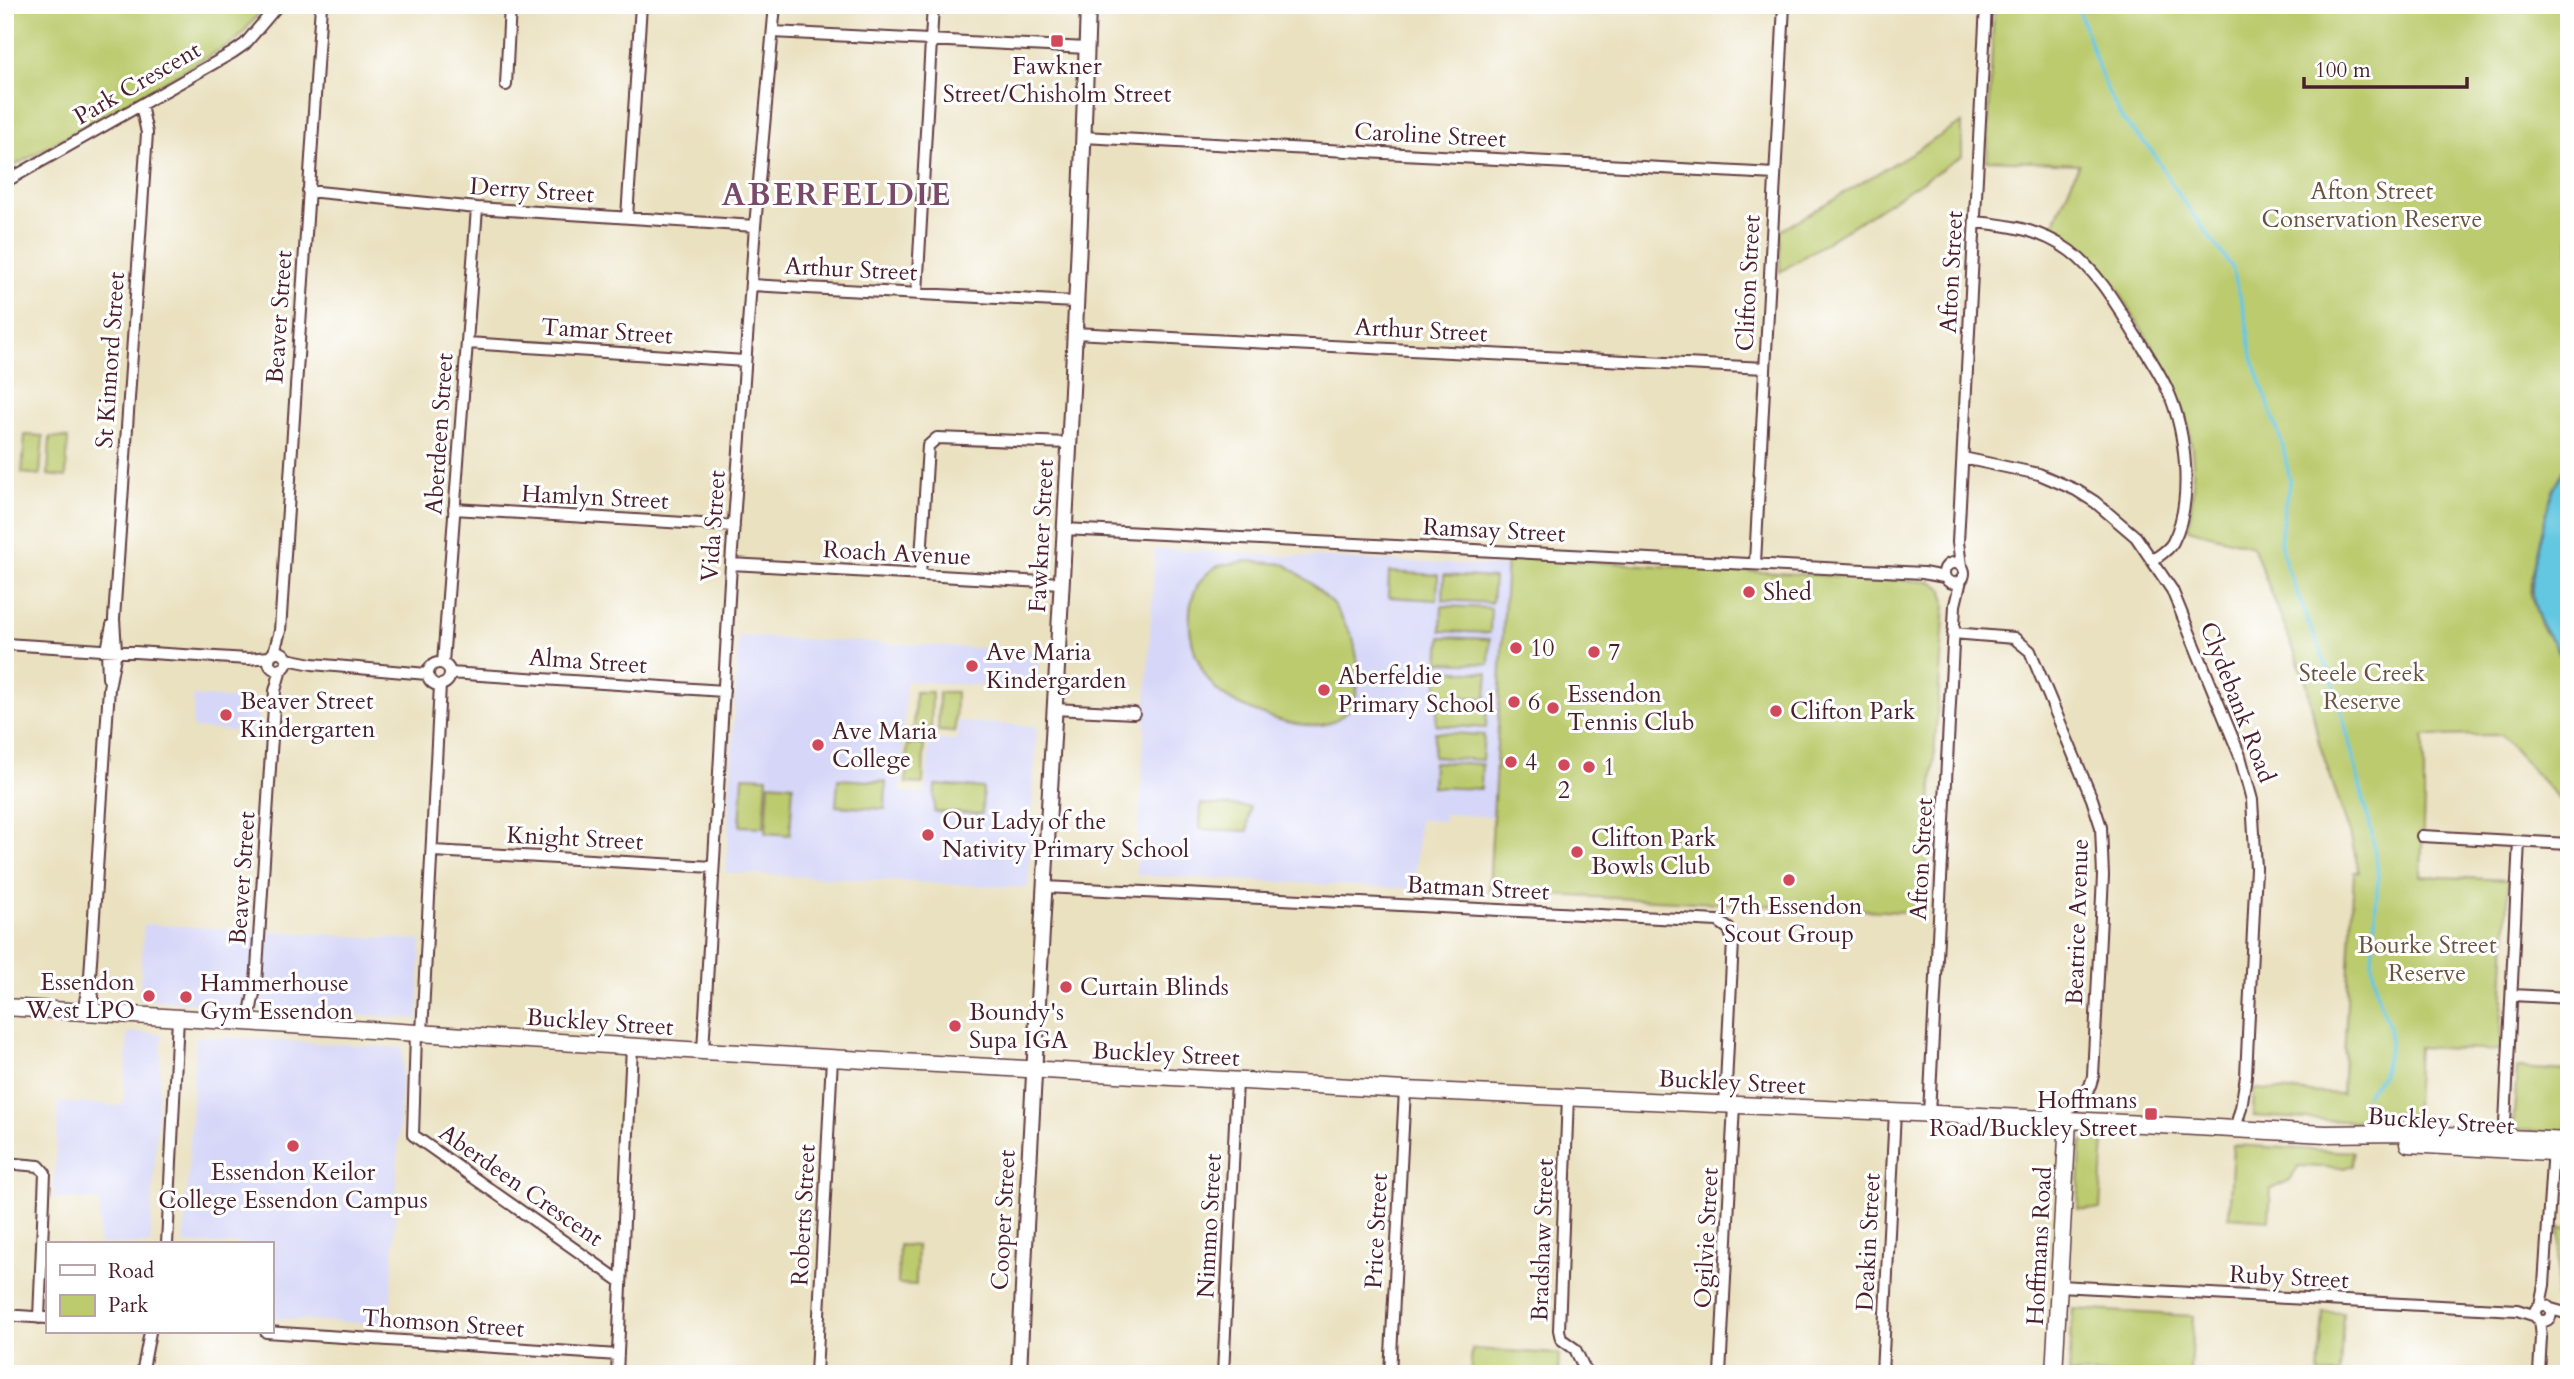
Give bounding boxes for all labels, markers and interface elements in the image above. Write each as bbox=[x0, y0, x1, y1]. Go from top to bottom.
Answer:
marker: Fawkner Street/Chisholm Street bbox=[1049, 33, 1065, 49]
street label: Park Crescent bbox=[68, 34, 207, 133]
scale bar bbox=[2304, 46, 2467, 90]
place label: Fawkner Street/Chisholm Street bbox=[943, 50, 1172, 111]
text: 100 m bbox=[2315, 56, 2371, 85]
street label: Caroline Street bbox=[1353, 115, 1507, 156]
street label: Derry Street bbox=[469, 170, 596, 211]
district label: ABERFELDIE bbox=[721, 173, 953, 217]
park label: Afton Street Conservation Reserve bbox=[2262, 175, 2482, 236]
street label: Afton Street bbox=[1932, 209, 1971, 334]
street label: Clifton Street bbox=[1728, 213, 1769, 352]
street label: Beaver Street bbox=[258, 249, 301, 385]
street label: Arthur Street bbox=[784, 250, 919, 289]
street label: St Kinnord Street bbox=[88, 270, 133, 449]
street label: Tamar Street bbox=[540, 310, 674, 353]
street label: Arthur Street bbox=[1354, 311, 1489, 350]
street label: Aberdeen Street bbox=[417, 352, 462, 516]
street label: Fawkner Street bbox=[1021, 458, 1062, 614]
street label: Vida Street bbox=[693, 469, 734, 583]
street label: Hamlyn Street bbox=[521, 477, 670, 518]
street label: Ramsay Street bbox=[1422, 510, 1566, 551]
street label: Roach Avenue bbox=[822, 533, 972, 574]
place label: Shed bbox=[1763, 576, 1812, 609]
marker: Shed bbox=[1741, 584, 1757, 600]
street label: Clydebank Road bbox=[2192, 617, 2283, 788]
place label: 10 bbox=[1530, 632, 1555, 665]
place label: Ave Maria Kindergarden bbox=[986, 636, 1127, 697]
place label: 7 bbox=[1608, 636, 1620, 669]
marker: 10 bbox=[1508, 640, 1524, 656]
street label: Alma Street bbox=[528, 641, 648, 682]
marker: 7 bbox=[1586, 644, 1602, 660]
park label: Steele Creek Reserve bbox=[2299, 657, 2425, 718]
marker: Ave Maria Kindergarden bbox=[964, 658, 980, 674]
place label: Aberfeldie Primary School bbox=[1338, 660, 1494, 721]
place label: Essendon Tennis Club bbox=[1567, 678, 1695, 739]
marker: Aberfeldie Primary School bbox=[1316, 682, 1332, 698]
place label: Beaver Street Kindergarten bbox=[240, 685, 376, 746]
place label: 6 bbox=[1528, 686, 1540, 719]
marker: 6 bbox=[1506, 694, 1522, 710]
place label: Clifton Park bbox=[1790, 695, 1915, 728]
marker: Essendon Tennis Club bbox=[1545, 700, 1561, 716]
marker: Clifton Park bbox=[1768, 703, 1784, 719]
marker: Beaver Street Kindergarten bbox=[218, 707, 234, 723]
place label: Ave Maria College bbox=[832, 715, 938, 776]
marker: Ave Maria College bbox=[810, 737, 826, 753]
place label: 4 bbox=[1525, 746, 1537, 779]
place label: 1 bbox=[1603, 751, 1615, 784]
marker: 4 bbox=[1503, 754, 1519, 770]
marker: 2 bbox=[1556, 757, 1572, 773]
marker: 1 bbox=[1581, 759, 1597, 775]
place label: 2 bbox=[1558, 774, 1570, 807]
street label: Afton Street bbox=[1902, 796, 1941, 921]
place label: Our Lady of the Nativity Primary School bbox=[942, 805, 1189, 866]
street label: Beaver Street bbox=[221, 810, 264, 946]
street label: Knight Street bbox=[506, 818, 644, 859]
place label: Clifton Park Bowls Club bbox=[1591, 822, 1716, 883]
marker: Our Lady of the Nativity Primary School bbox=[920, 827, 936, 843]
street label: Beatrice Avenue bbox=[2058, 838, 2097, 1006]
marker: Clifton Park Bowls Club bbox=[1569, 844, 1585, 860]
street label: Batman Street bbox=[1406, 868, 1551, 909]
marker: 17th Essendon Scout Group bbox=[1781, 872, 1797, 888]
place label: 17th Essendon Scout Group bbox=[1716, 890, 1863, 951]
park label: Bourke Street Reserve bbox=[2357, 929, 2497, 990]
place label: Essendon West LPO bbox=[25, 966, 135, 1027]
place label: Hammerhouse Gym Essendon bbox=[200, 967, 354, 1028]
place label: Curtain Blinds bbox=[1080, 971, 1229, 1004]
marker: Curtain Blinds bbox=[1058, 979, 1074, 995]
marker: Essendon West LPO bbox=[141, 988, 157, 1004]
marker: Hammerhouse Gym Essendon bbox=[178, 989, 194, 1005]
place label: Boundy's Supa IGA bbox=[969, 996, 1069, 1057]
street label: Buckley Street bbox=[525, 1001, 675, 1044]
marker: Boundy's Supa IGA bbox=[947, 1018, 963, 1034]
street label: Buckley Street bbox=[1092, 1034, 1241, 1075]
street label: Buckley Street bbox=[1658, 1062, 1807, 1103]
place label: Hoffmans Road/Buckley Street bbox=[1929, 1084, 2137, 1145]
street label: Buckley Street bbox=[2366, 1100, 2516, 1143]
marker: Hoffmans Road/Buckley Street bbox=[2143, 1106, 2159, 1122]
street label: Aberdeen Crescent bbox=[432, 1116, 610, 1255]
marker: Essendon Keilor College Essendon Campus bbox=[285, 1138, 301, 1154]
street label: Roberts Street bbox=[783, 1143, 824, 1287]
street label: Cooper Street bbox=[983, 1148, 1024, 1291]
street label: Nimmo Street bbox=[1189, 1152, 1230, 1299]
place label: Essendon Keilor College Essendon Campus bbox=[158, 1156, 428, 1217]
street label: Bradshaw Street bbox=[1523, 1157, 1562, 1322]
street label: Ogilvie Street bbox=[1686, 1166, 1727, 1309]
street label: Hoffmans Road bbox=[2019, 1166, 2060, 1326]
street label: Price Street bbox=[1357, 1172, 1396, 1290]
street label: Deakin Street bbox=[1848, 1172, 1889, 1312]
legend bbox=[46, 1242, 273, 1334]
text: Road bbox=[108, 1257, 154, 1286]
street label: Ruby Street bbox=[2228, 1258, 2350, 1297]
text: Park bbox=[108, 1291, 149, 1320]
street label: Thomson Street bbox=[361, 1301, 526, 1346]

